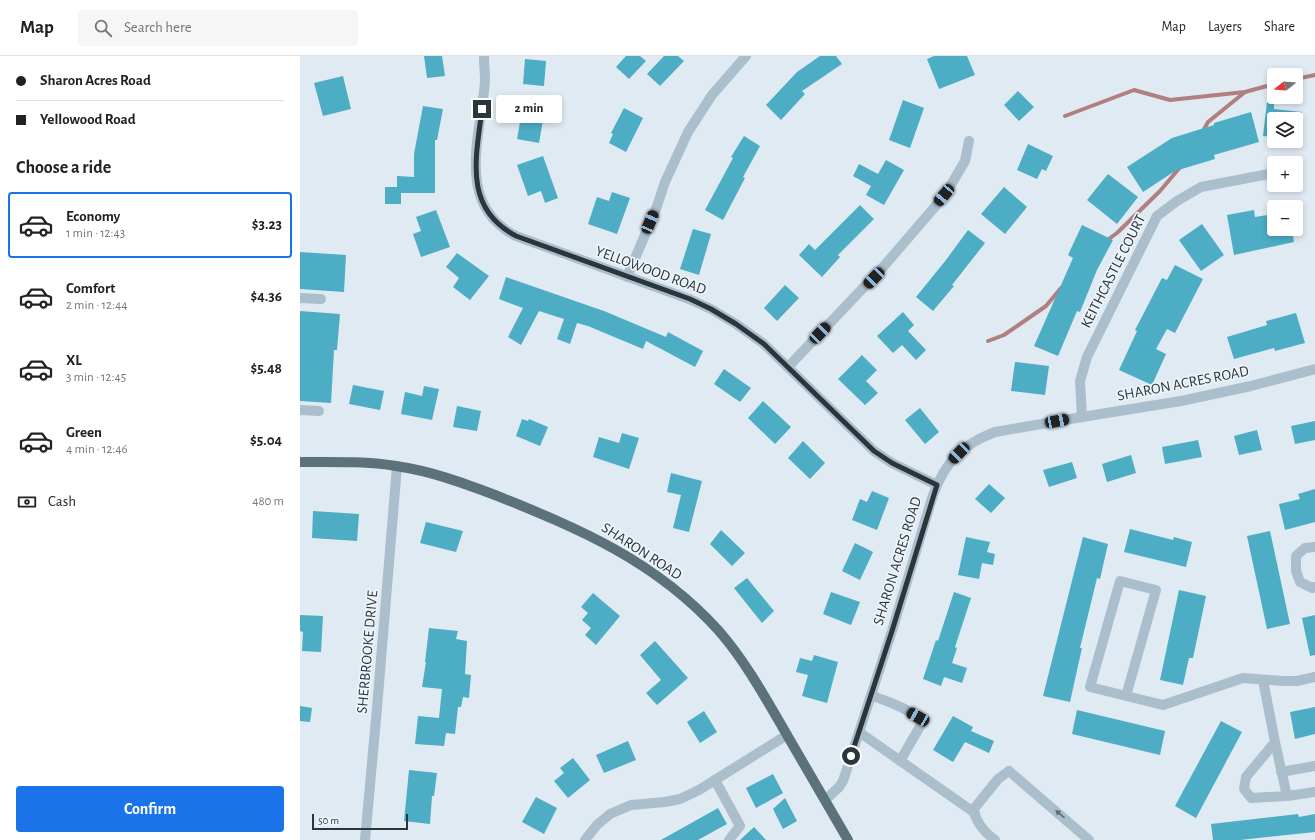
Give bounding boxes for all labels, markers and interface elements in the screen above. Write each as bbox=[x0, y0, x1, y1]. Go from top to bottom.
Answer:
search box bbox=[78, 10, 358, 46]
icon: search bbox=[92, 17, 114, 39]
text: Map bbox=[20, 18, 54, 37]
text: Search here bbox=[124, 20, 192, 35]
text: Map bbox=[1161, 20, 1186, 34]
text: Layers bbox=[1208, 20, 1242, 34]
text: Share bbox=[1264, 20, 1295, 34]
north arrow bbox=[1267, 68, 1303, 104]
map controls bbox=[1267, 68, 1303, 236]
text: Sharon Acres Road bbox=[40, 73, 151, 88]
callout: 2 min bbox=[496, 95, 562, 123]
route end bbox=[473, 100, 491, 118]
text: 2 min bbox=[515, 102, 543, 115]
text: Yellowood Road bbox=[40, 112, 136, 127]
button: layers bbox=[1267, 112, 1303, 148]
button: + bbox=[1267, 156, 1303, 192]
text: Choose a ride bbox=[16, 159, 111, 177]
car bbox=[932, 182, 956, 208]
button: − bbox=[1267, 200, 1303, 236]
icon: car bbox=[18, 207, 54, 243]
text: Economy bbox=[66, 209, 120, 224]
car bbox=[640, 209, 660, 235]
street label: KEITHCASTLE COURT bbox=[1078, 212, 1149, 330]
text: $3.23 bbox=[252, 217, 282, 232]
text: 1 min · 12:43 bbox=[66, 227, 125, 240]
street label: YELLOWOOD ROAD bbox=[593, 243, 708, 298]
car bbox=[861, 265, 887, 291]
icon: car bbox=[18, 279, 54, 315]
text: Comfort bbox=[66, 281, 115, 296]
text: $4.36 bbox=[251, 289, 282, 304]
text: 2 min · 12:44 bbox=[66, 299, 127, 312]
car bbox=[807, 320, 833, 346]
icon: car bbox=[18, 351, 54, 387]
text: XL bbox=[66, 353, 82, 368]
text: $5.48 bbox=[250, 361, 282, 376]
street label: SHARON ACRES ROAD bbox=[1116, 363, 1250, 404]
text: 3 min · 12:45 bbox=[66, 371, 126, 384]
car bbox=[1044, 413, 1070, 429]
icon: car bbox=[18, 423, 54, 459]
text: Green bbox=[66, 425, 102, 440]
text: $5.04 bbox=[250, 433, 282, 448]
car bbox=[946, 440, 972, 466]
text: 4 min · 12:46 bbox=[66, 443, 128, 456]
icon: cash bbox=[16, 491, 38, 513]
text: Cash bbox=[48, 494, 76, 509]
text: 480 m bbox=[252, 495, 284, 508]
street label: SHARON ACRES ROAD bbox=[871, 495, 924, 627]
street label: SHARON ROAD bbox=[599, 520, 685, 583]
street label: SHERBROOKE DRIVE bbox=[355, 590, 380, 714]
car bbox=[905, 706, 931, 728]
route start bbox=[842, 747, 860, 765]
button: Confirm bbox=[16, 786, 284, 832]
one-way arrow bbox=[1055, 810, 1065, 819]
scale bar bbox=[312, 812, 408, 831]
text: 50 m bbox=[318, 815, 339, 826]

